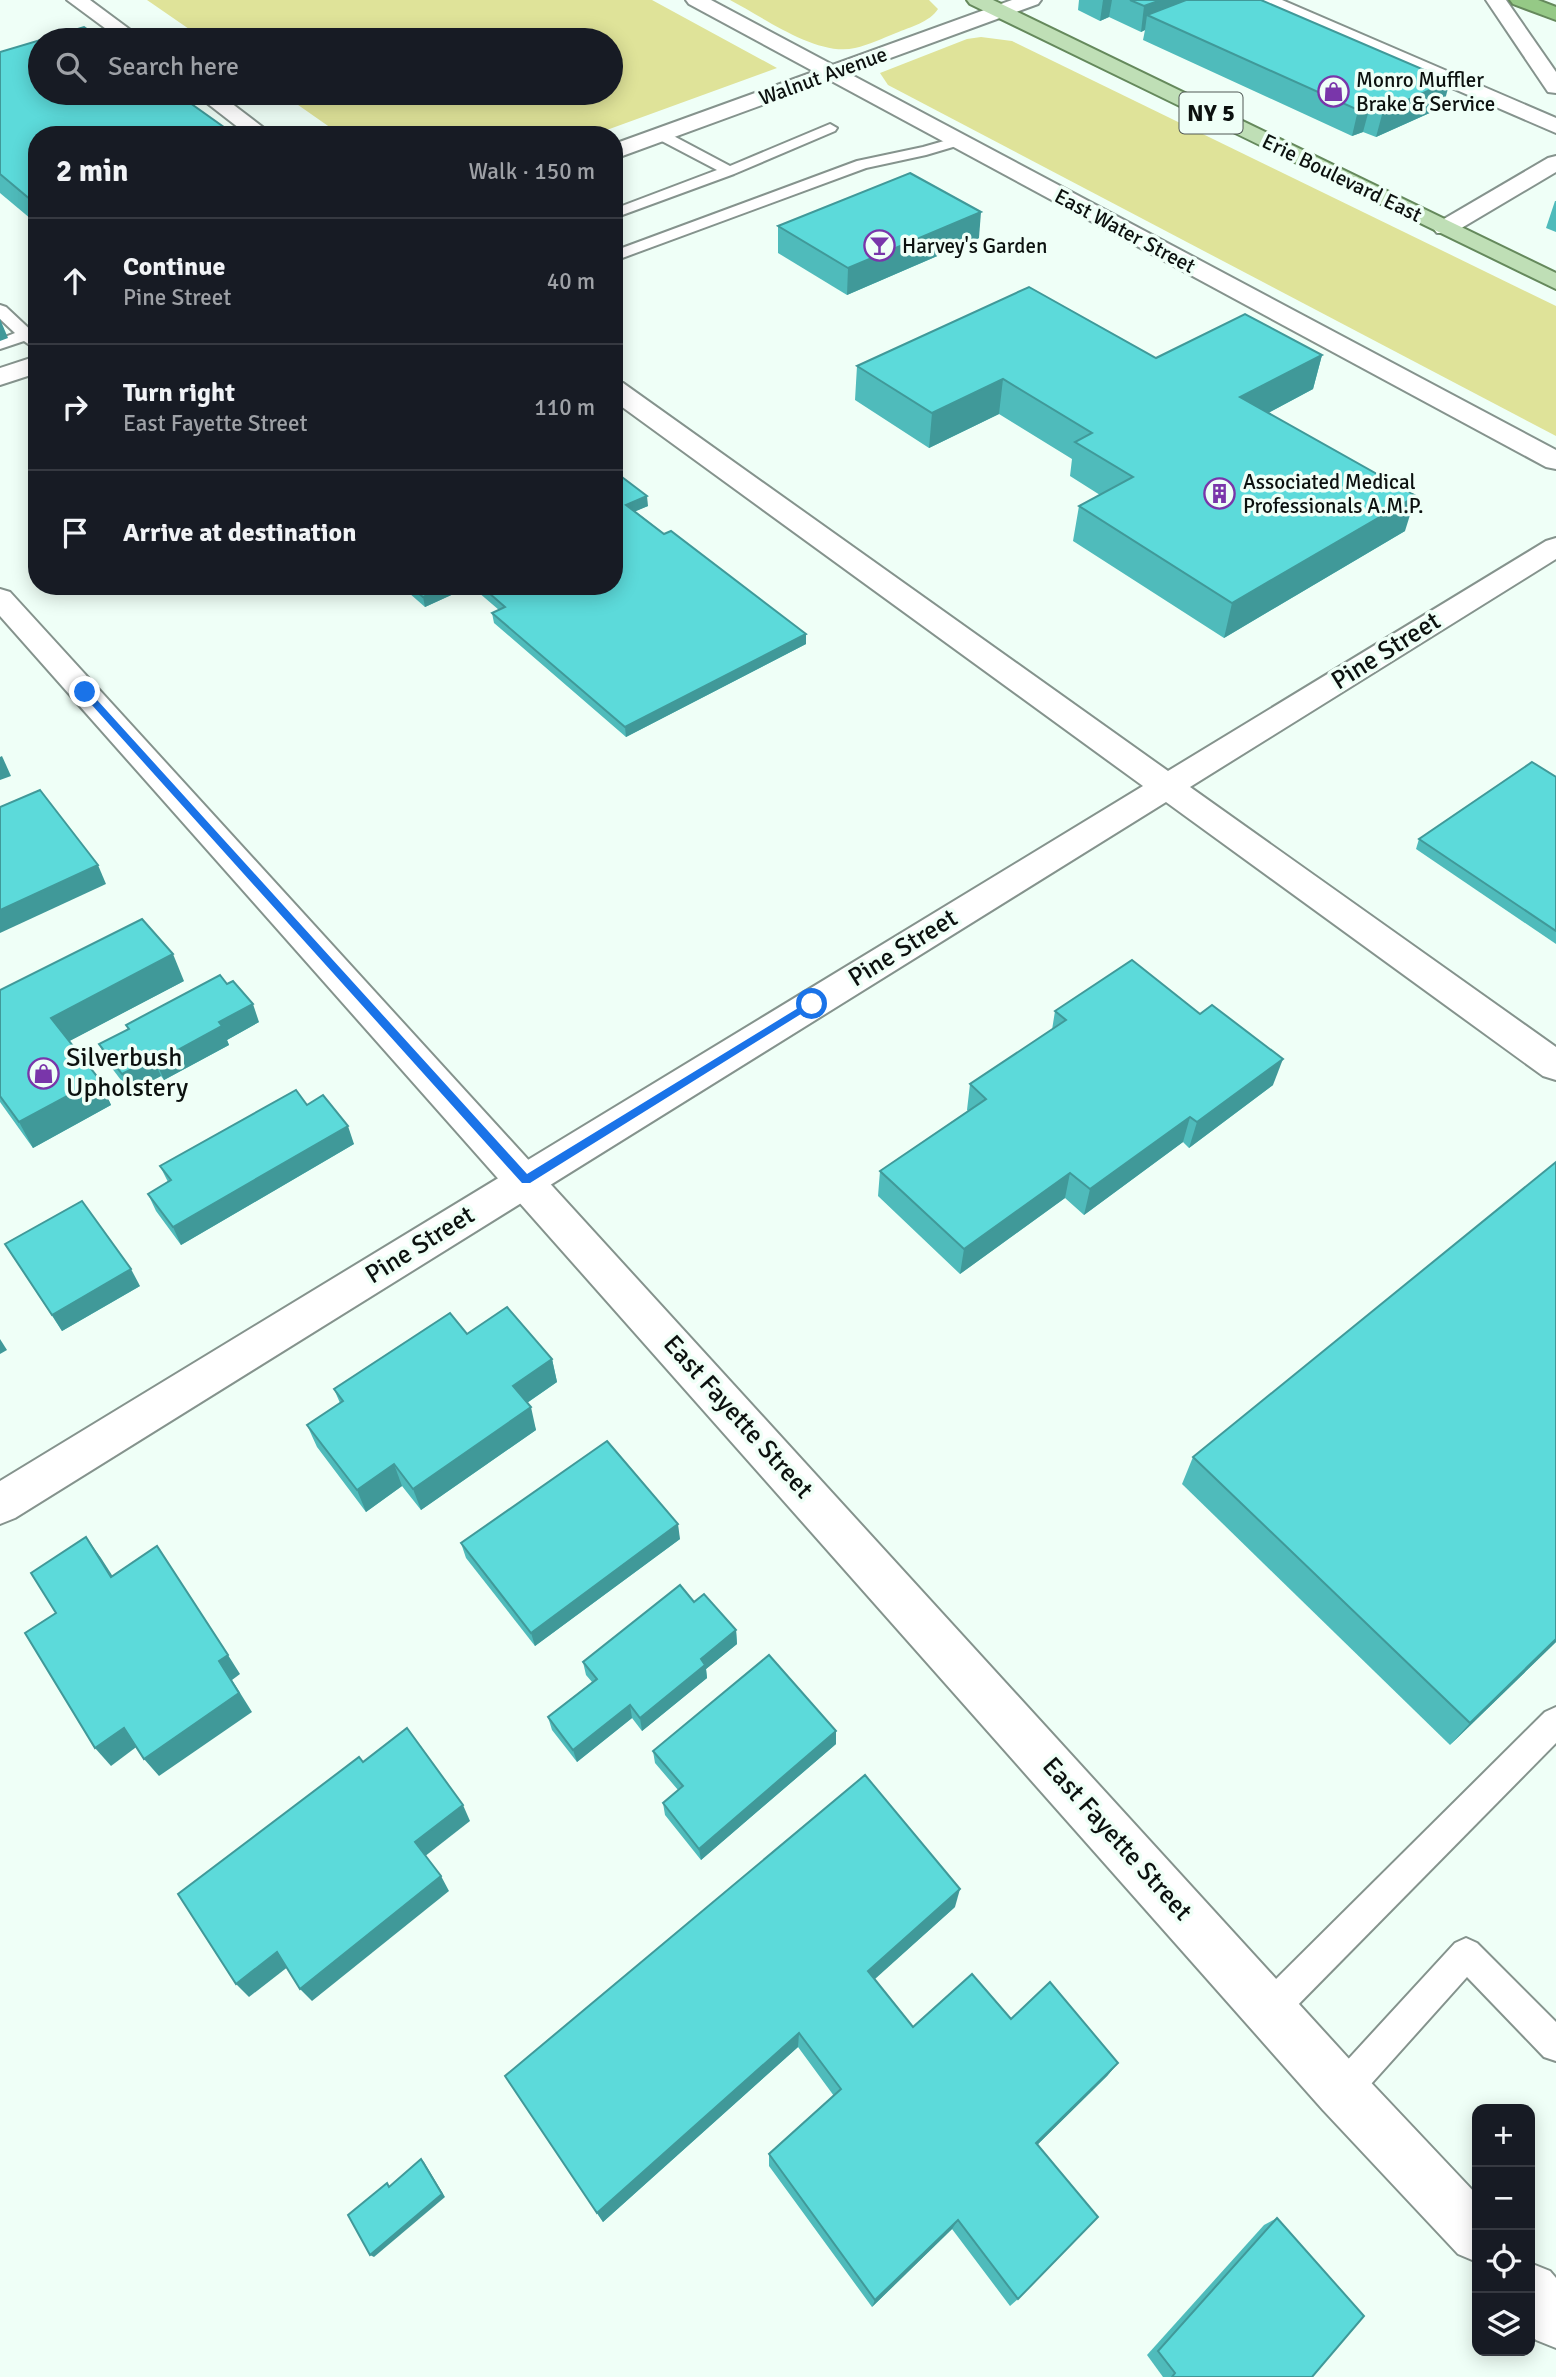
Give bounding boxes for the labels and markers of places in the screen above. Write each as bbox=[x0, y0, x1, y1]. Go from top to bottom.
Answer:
place label: Monro Muffler Brake & Service bbox=[1356, 67, 1495, 117]
shop icon: Monro Muffler Brake & Service bbox=[1316, 75, 1350, 109]
bar icon: Harvey's Garden bbox=[862, 229, 896, 263]
place label: Harvey's Garden bbox=[902, 233, 1047, 259]
place label: Associated Medical Professionals A.M.P. bbox=[1243, 469, 1423, 519]
building icon: Associated Medical Professionals A.M.P. bbox=[1203, 477, 1237, 511]
place label: Silverbush Upholstery bbox=[66, 1042, 188, 1104]
shop icon: Silverbush Upholstery bbox=[26, 1056, 60, 1090]

